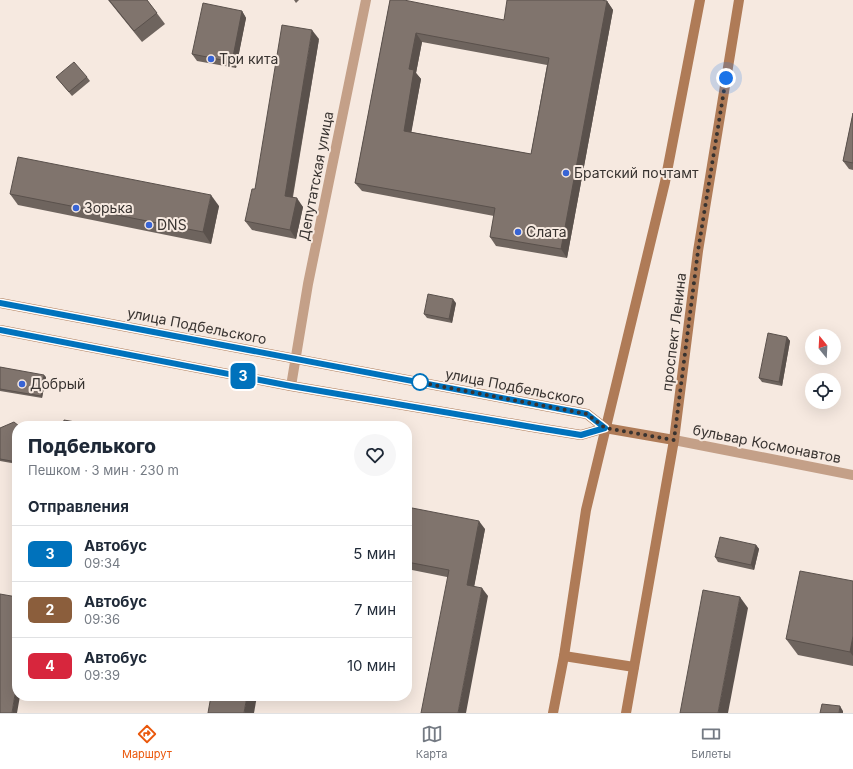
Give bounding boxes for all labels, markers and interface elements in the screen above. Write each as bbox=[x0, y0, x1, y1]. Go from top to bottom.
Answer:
place label: Три кита bbox=[219, 50, 278, 67]
marker: Три кита bbox=[206, 54, 216, 64]
your location bbox=[716, 68, 736, 88]
street label: Депутатская улица bbox=[295, 110, 336, 242]
place label: Братский почтамт bbox=[574, 164, 699, 181]
marker: Братский почтамт bbox=[561, 168, 571, 178]
place label: Зорька bbox=[84, 199, 133, 216]
marker: Зорька bbox=[71, 203, 81, 213]
place label: DNS bbox=[157, 216, 187, 233]
marker: DNS bbox=[144, 220, 154, 230]
place label: Слата bbox=[526, 223, 567, 240]
marker: Слата bbox=[513, 227, 523, 237]
street label: проспект Ленина bbox=[658, 272, 689, 392]
street label: улица Подбельского bbox=[126, 304, 268, 347]
north arrow bbox=[805, 329, 841, 365]
map controls bbox=[805, 329, 841, 409]
line badge: 3 bbox=[230, 363, 256, 389]
street label: улица Подбельского bbox=[444, 365, 586, 408]
text: 3 bbox=[238, 367, 248, 384]
unlabelled marker bbox=[411, 373, 429, 391]
button: locate bbox=[805, 373, 841, 409]
place label: Добрый bbox=[30, 375, 85, 392]
marker: Добрый bbox=[17, 379, 27, 389]
street label: бульвар Космонавтов bbox=[691, 421, 843, 466]
button: heart bbox=[354, 434, 396, 476]
text: Подбелького bbox=[28, 435, 156, 458]
text: Пешком · 3 мин · 230 m bbox=[28, 462, 179, 478]
text: Отправления bbox=[28, 497, 129, 516]
text: Автобус bbox=[84, 536, 147, 555]
text: 5 мин bbox=[353, 544, 396, 563]
text: 3 bbox=[45, 545, 55, 562]
text: 09:34 bbox=[84, 555, 120, 571]
text: Автобус bbox=[84, 592, 147, 611]
text: 7 мин bbox=[354, 600, 396, 619]
text: 2 bbox=[46, 601, 54, 618]
text: 09:36 bbox=[84, 611, 120, 627]
text: Автобус bbox=[84, 648, 147, 667]
text: 10 мин bbox=[347, 656, 396, 675]
text: 4 bbox=[45, 657, 55, 674]
text: 09:39 bbox=[84, 667, 120, 683]
tab: Маршрут bbox=[122, 723, 172, 761]
tab: Карта bbox=[416, 723, 447, 761]
tab: Билеты bbox=[691, 723, 731, 761]

